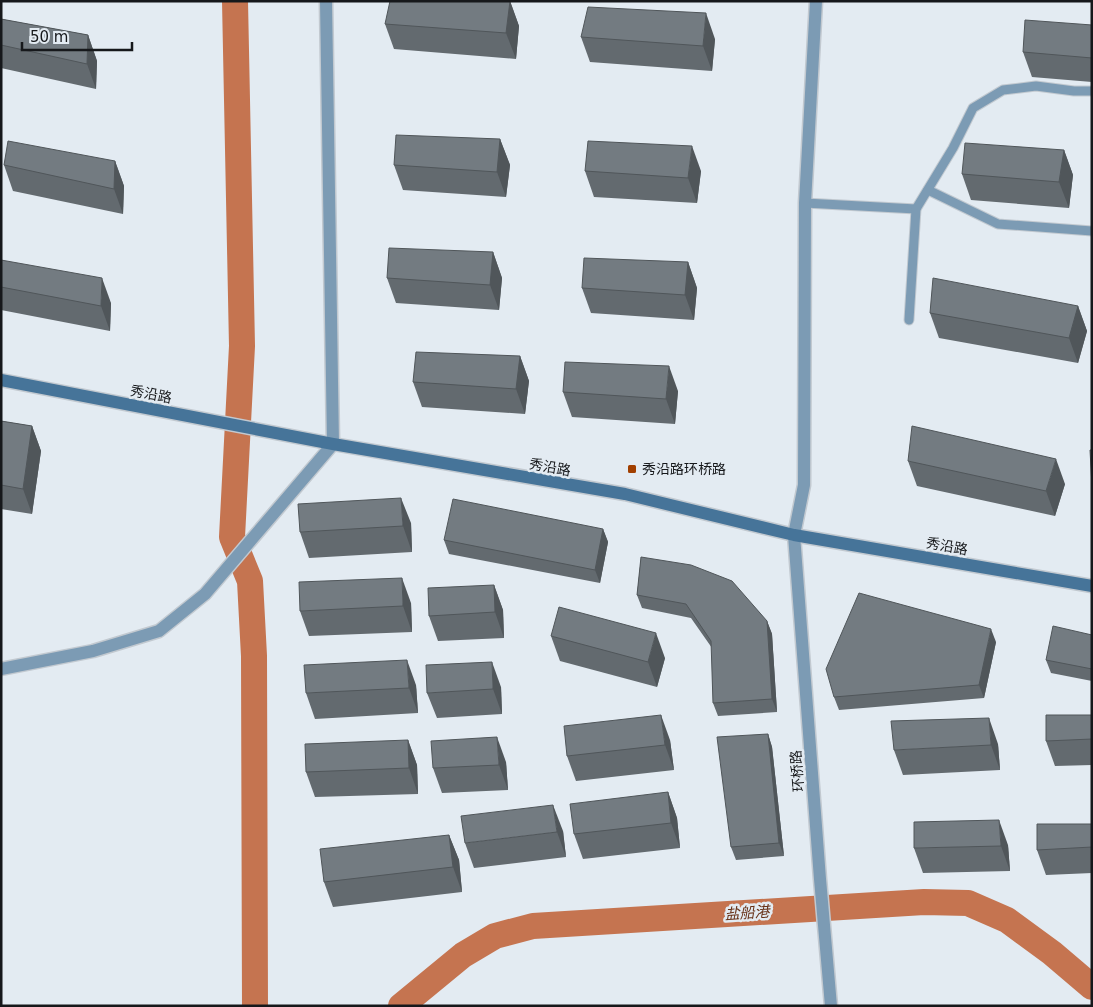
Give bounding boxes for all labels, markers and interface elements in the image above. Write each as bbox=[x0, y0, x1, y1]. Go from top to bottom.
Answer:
scale bar bbox=[22, 20, 132, 52]
text: 50 m bbox=[30, 28, 68, 46]
street label: 秀沿路 bbox=[129, 382, 173, 406]
street label: 秀沿路 bbox=[528, 455, 572, 479]
place label: 秀沿路环桥路 bbox=[642, 461, 726, 477]
marker: 秀沿路环桥路 bbox=[626, 463, 638, 475]
street label: 秀沿路 bbox=[925, 534, 969, 558]
street label: 环桥路 bbox=[788, 749, 806, 793]
water label: 盐船港 bbox=[724, 902, 772, 924]

